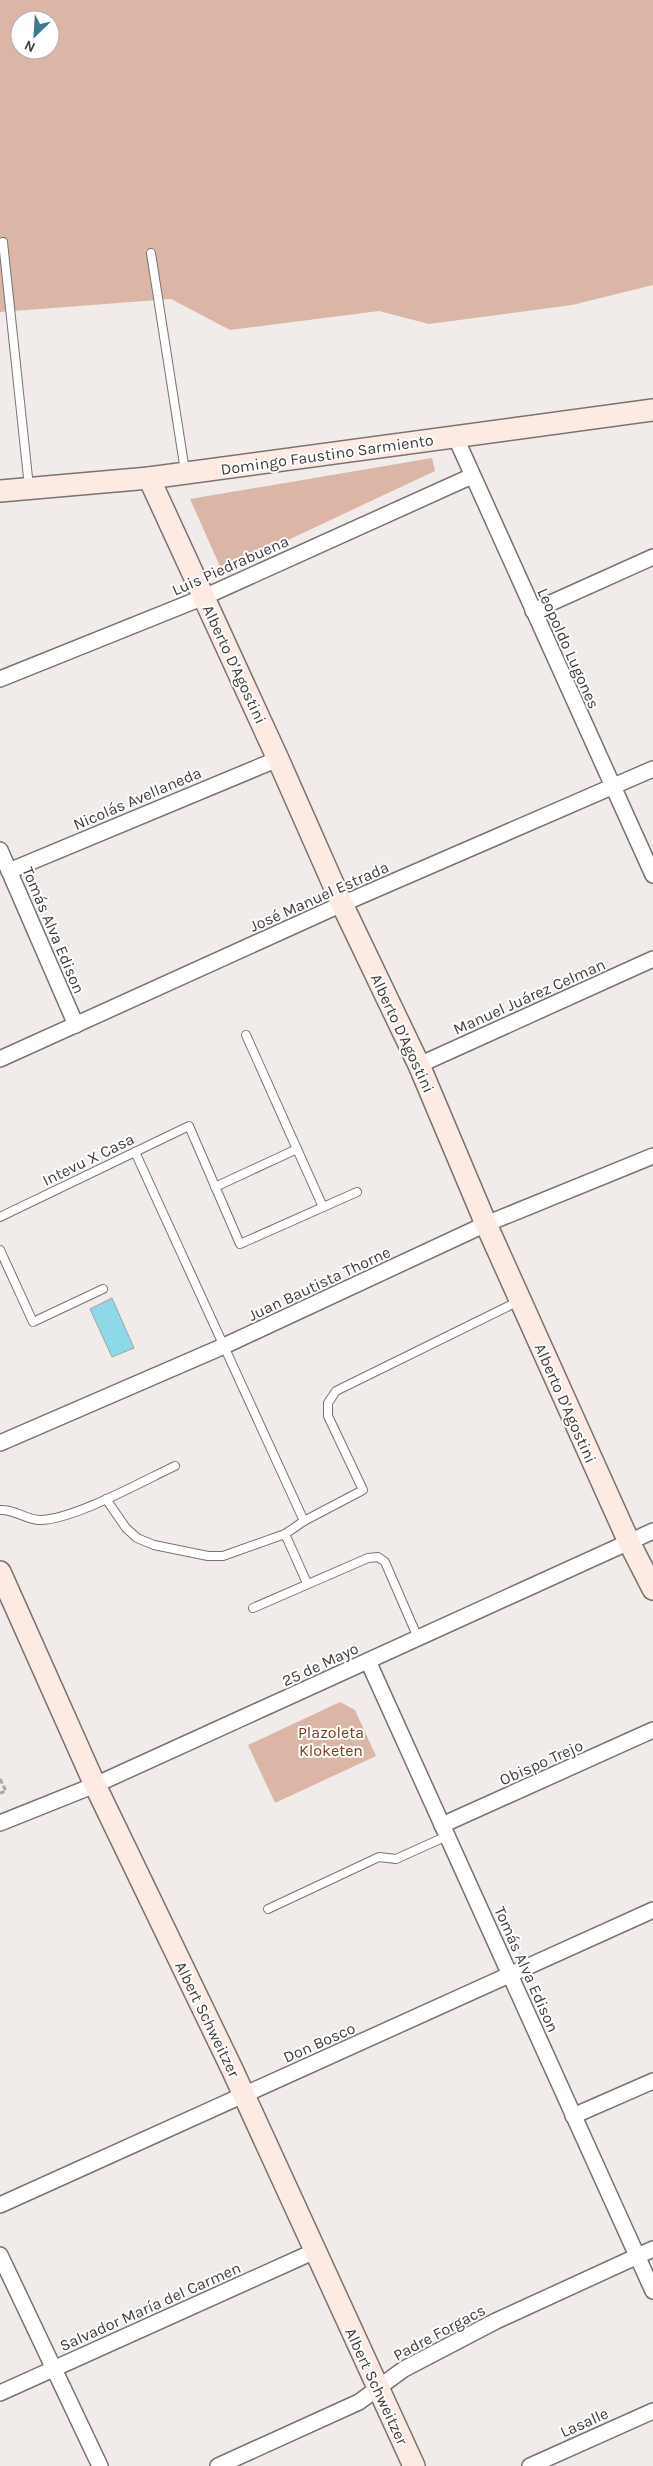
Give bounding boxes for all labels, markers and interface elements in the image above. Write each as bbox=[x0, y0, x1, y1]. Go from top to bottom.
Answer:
north arrow bbox=[10, 10, 60, 60]
text: N bbox=[22, 37, 38, 56]
street label: Domingo Faustino Sarmiento bbox=[219, 430, 435, 479]
street label: Luis Piedrabuena bbox=[169, 531, 292, 600]
street label: Leopoldo Lugones bbox=[533, 585, 604, 712]
street label: Alberto D'Agostini bbox=[199, 602, 270, 727]
street label: Nicolás Avellaneda bbox=[70, 763, 204, 834]
street label: José Manuel Estrada bbox=[247, 857, 392, 936]
street label: Tomás Alva Edison bbox=[18, 864, 89, 996]
street label: Manuel Juárez Celman bbox=[450, 954, 608, 1039]
street label: Alberto D'Agostini bbox=[367, 971, 438, 1096]
street label: Intevu X Casa bbox=[39, 1129, 137, 1190]
street label: Juan Bautista Thorne bbox=[245, 1242, 393, 1325]
street label: Alberto D'Agostini bbox=[531, 1340, 600, 1466]
street label: 25 de Mayo bbox=[279, 1638, 361, 1690]
park label: Plazoleta Kloketen bbox=[298, 1723, 364, 1760]
street label: Obispo Trejo bbox=[496, 1736, 586, 1789]
street label: Tomás Alva Edison bbox=[490, 1903, 563, 2035]
street label: Albert Schweitzer bbox=[171, 1958, 244, 2081]
street label: Don Bosco bbox=[280, 2018, 358, 2067]
street label: Salvador María del Carmen bbox=[57, 2258, 244, 2355]
street label: Padre Forgacs bbox=[390, 2300, 489, 2365]
street label: Albert Schweitzer bbox=[341, 2325, 412, 2448]
street label: Lasalle bbox=[557, 2403, 611, 2441]

